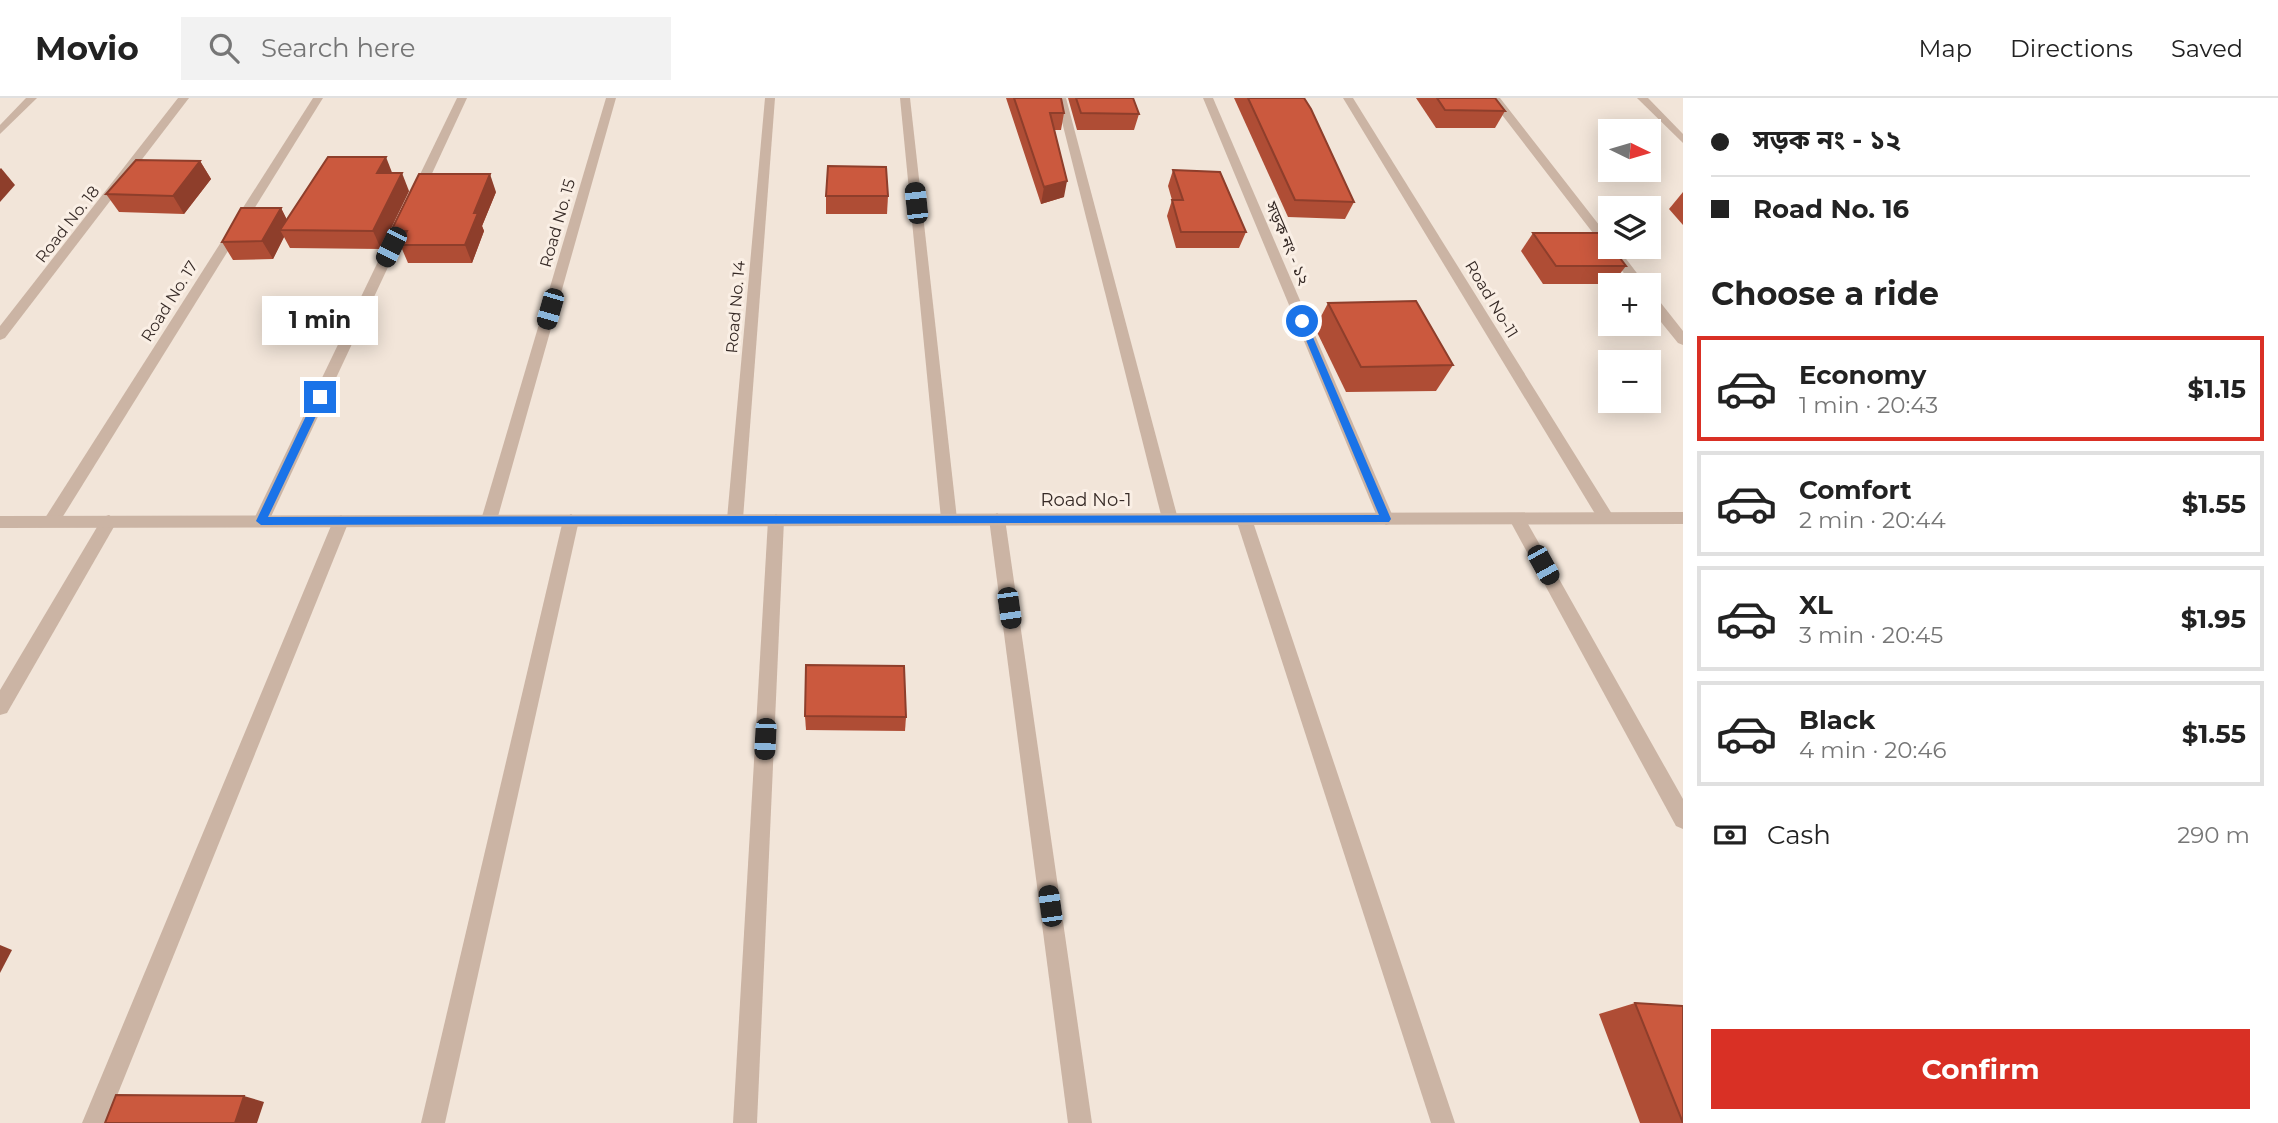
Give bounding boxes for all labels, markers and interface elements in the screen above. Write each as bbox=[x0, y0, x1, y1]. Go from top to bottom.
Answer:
search box bbox=[181, 17, 671, 80]
text: Movio bbox=[35, 28, 139, 68]
icon: search bbox=[205, 29, 243, 67]
text: Search here bbox=[261, 32, 416, 64]
text: Map bbox=[1919, 34, 1972, 63]
text: Directions bbox=[2010, 34, 2133, 63]
text: Saved bbox=[2171, 34, 2243, 63]
north arrow bbox=[1598, 119, 1661, 182]
map controls bbox=[1598, 119, 1661, 413]
text: সড়ক নং - ১২ bbox=[1753, 124, 1901, 156]
street label: Road No. 15 bbox=[536, 177, 579, 270]
car bbox=[904, 181, 929, 225]
street label: Road No. 18 bbox=[31, 182, 103, 267]
text: Road No. 16 bbox=[1753, 193, 1909, 225]
button: layers bbox=[1598, 196, 1661, 259]
street label: সড়ক নং - ১২ bbox=[1261, 198, 1314, 288]
car bbox=[373, 224, 410, 270]
street label: Road No. 17 bbox=[137, 257, 202, 345]
street label: Road No-11 bbox=[1461, 257, 1522, 341]
street label: Road No. 14 bbox=[722, 260, 749, 354]
button: + bbox=[1598, 273, 1661, 336]
text: Choose a ride bbox=[1711, 274, 1939, 313]
car bbox=[535, 286, 566, 332]
callout: 1 min bbox=[262, 296, 378, 344]
route start bbox=[1286, 305, 1318, 337]
text: 1 min bbox=[289, 306, 351, 334]
button: − bbox=[1598, 350, 1661, 413]
icon: car bbox=[1715, 357, 1778, 420]
text: Economy bbox=[1799, 359, 1926, 391]
text: $1.15 bbox=[2187, 373, 2246, 405]
route end bbox=[304, 381, 336, 413]
text: 1 min · 20:43 bbox=[1799, 391, 1938, 419]
icon: car bbox=[1715, 472, 1778, 535]
text: Comfort bbox=[1799, 474, 1911, 506]
text: $1.55 bbox=[2182, 488, 2246, 520]
street label: Road No-1 bbox=[1041, 489, 1131, 511]
text: 2 min · 20:44 bbox=[1799, 506, 1946, 534]
car bbox=[1524, 542, 1563, 588]
car bbox=[996, 586, 1023, 630]
icon: car bbox=[1715, 587, 1778, 650]
text: XL bbox=[1799, 589, 1833, 621]
text: $1.95 bbox=[2181, 603, 2246, 635]
text: 3 min · 20:45 bbox=[1799, 621, 1943, 649]
icon: car bbox=[1715, 702, 1778, 765]
text: Black bbox=[1799, 704, 1875, 736]
car bbox=[754, 717, 777, 761]
text: $1.55 bbox=[2182, 718, 2246, 750]
text: 4 min · 20:46 bbox=[1799, 736, 1947, 764]
icon: cash bbox=[1711, 816, 1749, 854]
text: Cash bbox=[1767, 819, 1831, 851]
text: 290 m bbox=[2177, 821, 2250, 849]
car bbox=[1037, 884, 1064, 928]
button: Confirm bbox=[1711, 1029, 2250, 1109]

